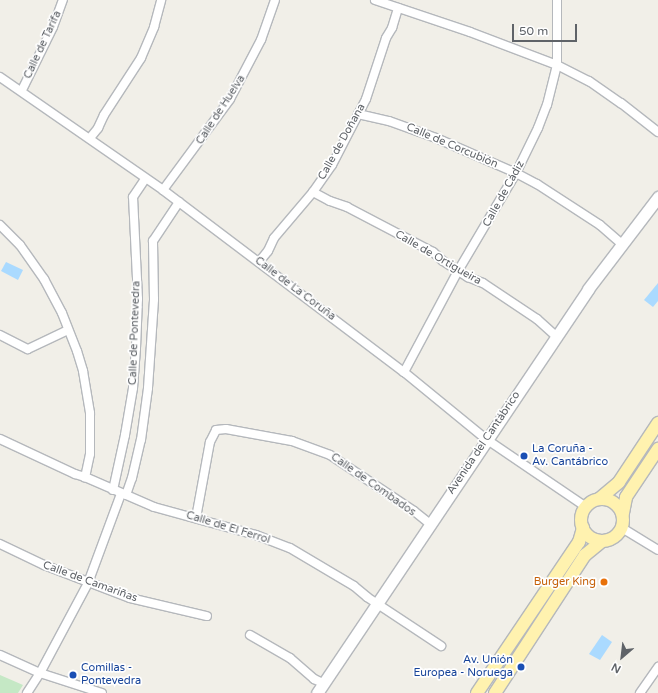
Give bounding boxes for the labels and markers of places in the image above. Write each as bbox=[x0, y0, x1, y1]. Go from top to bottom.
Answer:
place label: La Coruña - Av. Cantábrico bbox=[532, 443, 608, 469]
marker: La Coruña - Av. Cantábrico bbox=[519, 451, 529, 461]
place label: Burger King bbox=[534, 575, 596, 589]
marker: Burger King bbox=[599, 577, 609, 587]
place label: Av. Unión Europea - Noruega bbox=[414, 654, 513, 680]
place label: Comillas - Pontevedra bbox=[81, 662, 141, 688]
marker: Av. Unión Europea - Noruega bbox=[516, 662, 526, 672]
marker: Comillas - Pontevedra bbox=[68, 670, 78, 680]

